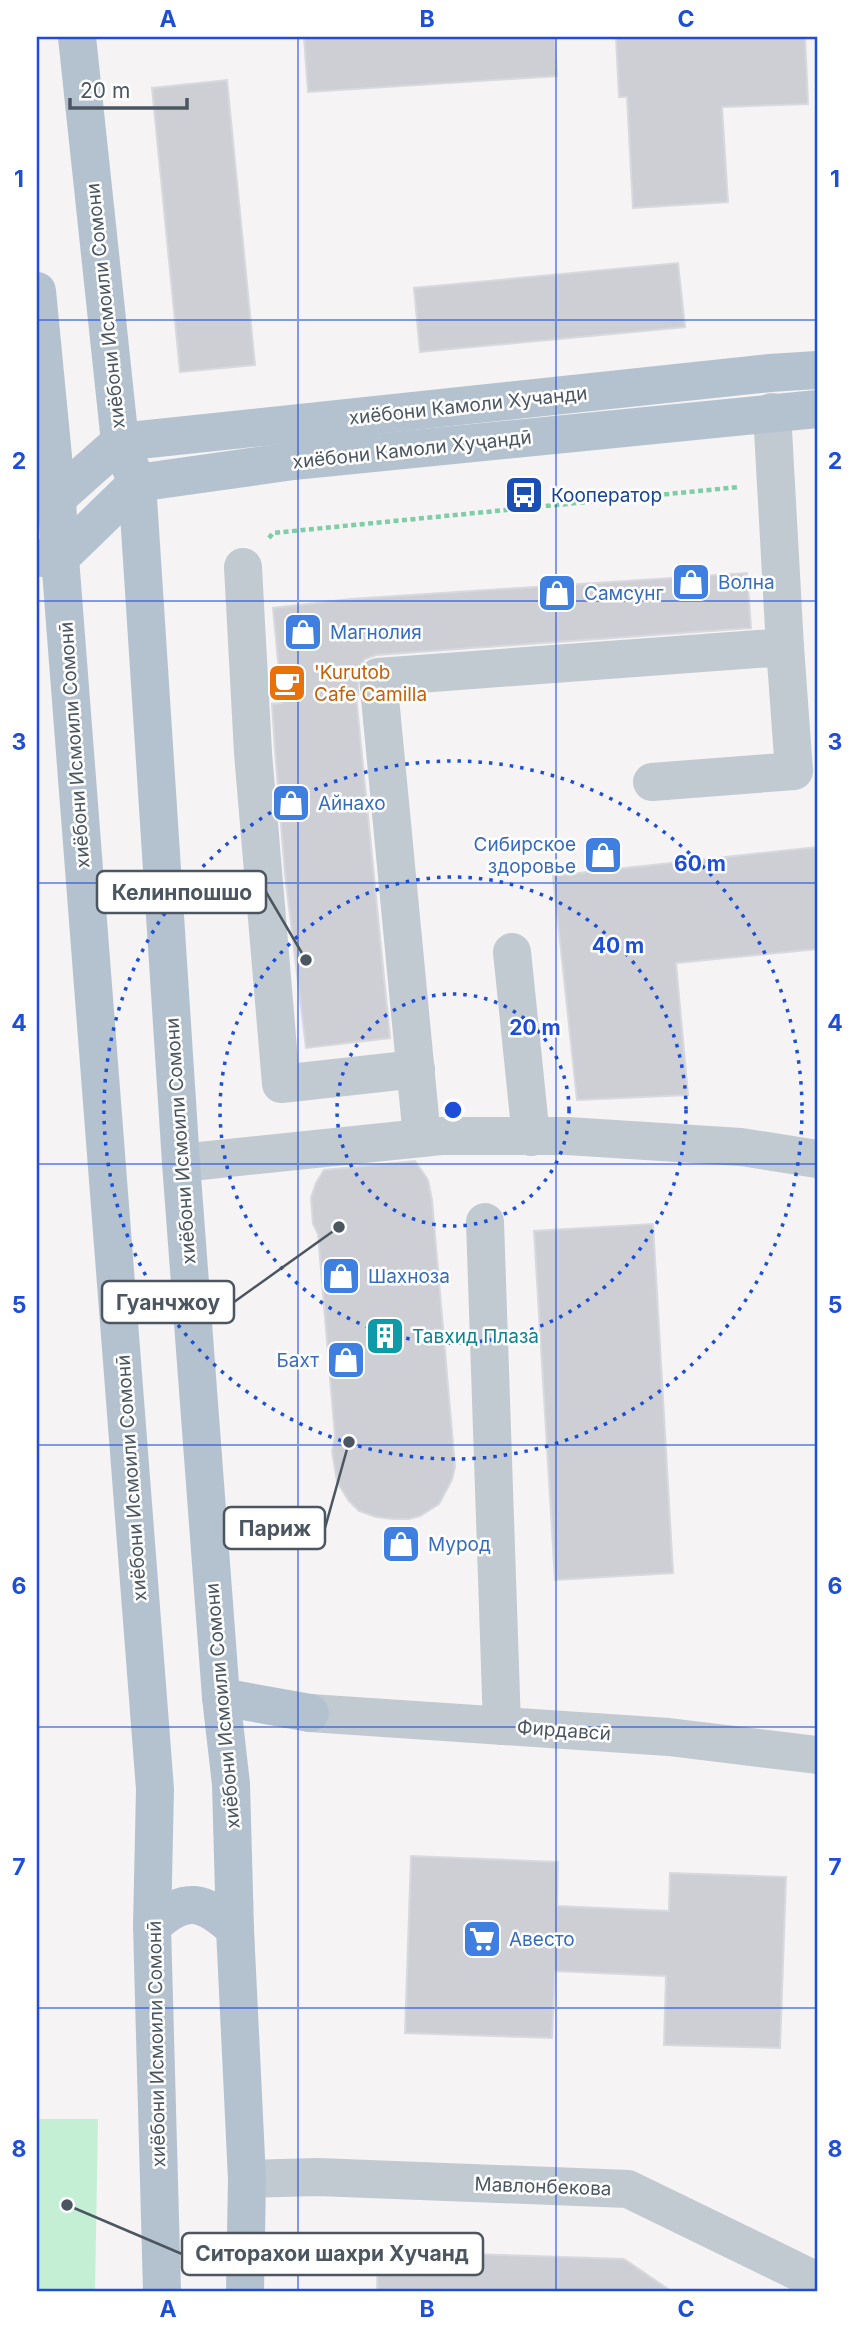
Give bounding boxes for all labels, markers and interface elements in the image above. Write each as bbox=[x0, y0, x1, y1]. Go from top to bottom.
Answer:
text: A bbox=[159, 5, 177, 33]
text: B bbox=[419, 5, 435, 33]
text: C bbox=[677, 5, 695, 33]
scale bar bbox=[70, 66, 187, 110]
text: 20 m bbox=[80, 78, 130, 103]
text: 1 bbox=[14, 165, 24, 193]
text: 1 bbox=[830, 165, 840, 193]
street label: хиёбони Исмоили Сомони bbox=[81, 182, 130, 430]
street label: хиёбони Камоли Хучанди bbox=[348, 382, 588, 429]
street label: хиёбони Камоли Хуҷандӣ bbox=[291, 426, 533, 473]
text: 2 bbox=[12, 447, 26, 475]
text: 2 bbox=[828, 447, 842, 475]
bus stop icon: Кооператор bbox=[503, 474, 545, 516]
place label: Кооператор bbox=[551, 484, 662, 507]
shop icon: Волна bbox=[670, 561, 712, 603]
place label: Волна bbox=[718, 571, 775, 594]
shop icon: Самсунг bbox=[536, 572, 578, 614]
place label: Самсунг bbox=[584, 582, 664, 605]
shop icon: Магнолия bbox=[282, 611, 324, 653]
street label: хиёбони Исмоили Сомонӣ bbox=[54, 621, 95, 869]
place label: Магнолия bbox=[330, 621, 422, 644]
place label: 'Kurutob Cafe Camilla bbox=[314, 661, 427, 706]
cafe icon: 'Kurutob Cafe Camilla bbox=[266, 662, 308, 704]
text: 3 bbox=[12, 728, 26, 756]
text: 3 bbox=[828, 728, 842, 756]
shop icon: Айнахо bbox=[270, 782, 312, 824]
place label: Айнахо bbox=[318, 792, 386, 815]
place label: Сибирское здоровье bbox=[474, 833, 576, 878]
shop icon: Сибирское здоровье bbox=[582, 834, 624, 876]
text: 60 m bbox=[674, 851, 726, 876]
callout: Келинпошшо bbox=[97, 871, 266, 913]
text: Келинпошшо bbox=[112, 880, 252, 905]
text: 40 m bbox=[592, 933, 644, 958]
text: 4 bbox=[11, 1009, 27, 1037]
text: 4 bbox=[827, 1009, 843, 1037]
text: 20 m bbox=[509, 1015, 561, 1040]
street label: хиёбони Исмоили Сомони bbox=[160, 1017, 201, 1265]
centre of rings bbox=[441, 1098, 465, 1122]
shop icon: Шахноза bbox=[320, 1255, 362, 1297]
place label: Шахноза bbox=[368, 1265, 450, 1288]
callout: Гуанчжоу bbox=[102, 1281, 234, 1323]
text: Гуанчжоу bbox=[116, 1290, 220, 1315]
text: 5 bbox=[12, 1291, 26, 1319]
text: 5 bbox=[828, 1291, 842, 1319]
building icon: Тавхид Плаза bbox=[364, 1315, 406, 1357]
place label: Тавхид Плаза bbox=[412, 1325, 539, 1348]
shop icon: Бахт bbox=[325, 1339, 367, 1381]
place label: Бахт bbox=[276, 1349, 319, 1372]
street label: хиёбони Исмоили Сомонӣ bbox=[111, 1354, 152, 1602]
callout: Париж bbox=[224, 1507, 325, 1549]
text: Париж bbox=[239, 1516, 311, 1541]
shop icon: Мурод bbox=[380, 1523, 422, 1565]
place label: Мурод bbox=[428, 1533, 491, 1556]
text: 6 bbox=[12, 1572, 26, 1600]
text: 6 bbox=[828, 1572, 842, 1600]
street label: хиёбони Исмоили Сомони bbox=[200, 1582, 245, 1830]
street label: Фирдавсӣ bbox=[516, 1716, 612, 1745]
text: 7 bbox=[12, 1853, 26, 1881]
text: 7 bbox=[828, 1853, 842, 1881]
supermarket icon: Авесто bbox=[461, 1918, 503, 1960]
street label: хиёбони Исмоили Сомонӣ bbox=[143, 1920, 170, 2168]
place label: Авесто bbox=[509, 1928, 575, 1951]
text: 8 bbox=[12, 2135, 26, 2163]
text: 8 bbox=[828, 2135, 842, 2163]
street label: Мавлонбекова bbox=[474, 2173, 612, 2200]
callout: Ситорахои шахри Хучанд bbox=[182, 2233, 483, 2275]
text: Ситорахои шахри Хучанд bbox=[195, 2241, 469, 2266]
text: A bbox=[159, 2295, 177, 2323]
text: B bbox=[419, 2295, 435, 2323]
text: C bbox=[677, 2295, 695, 2323]

